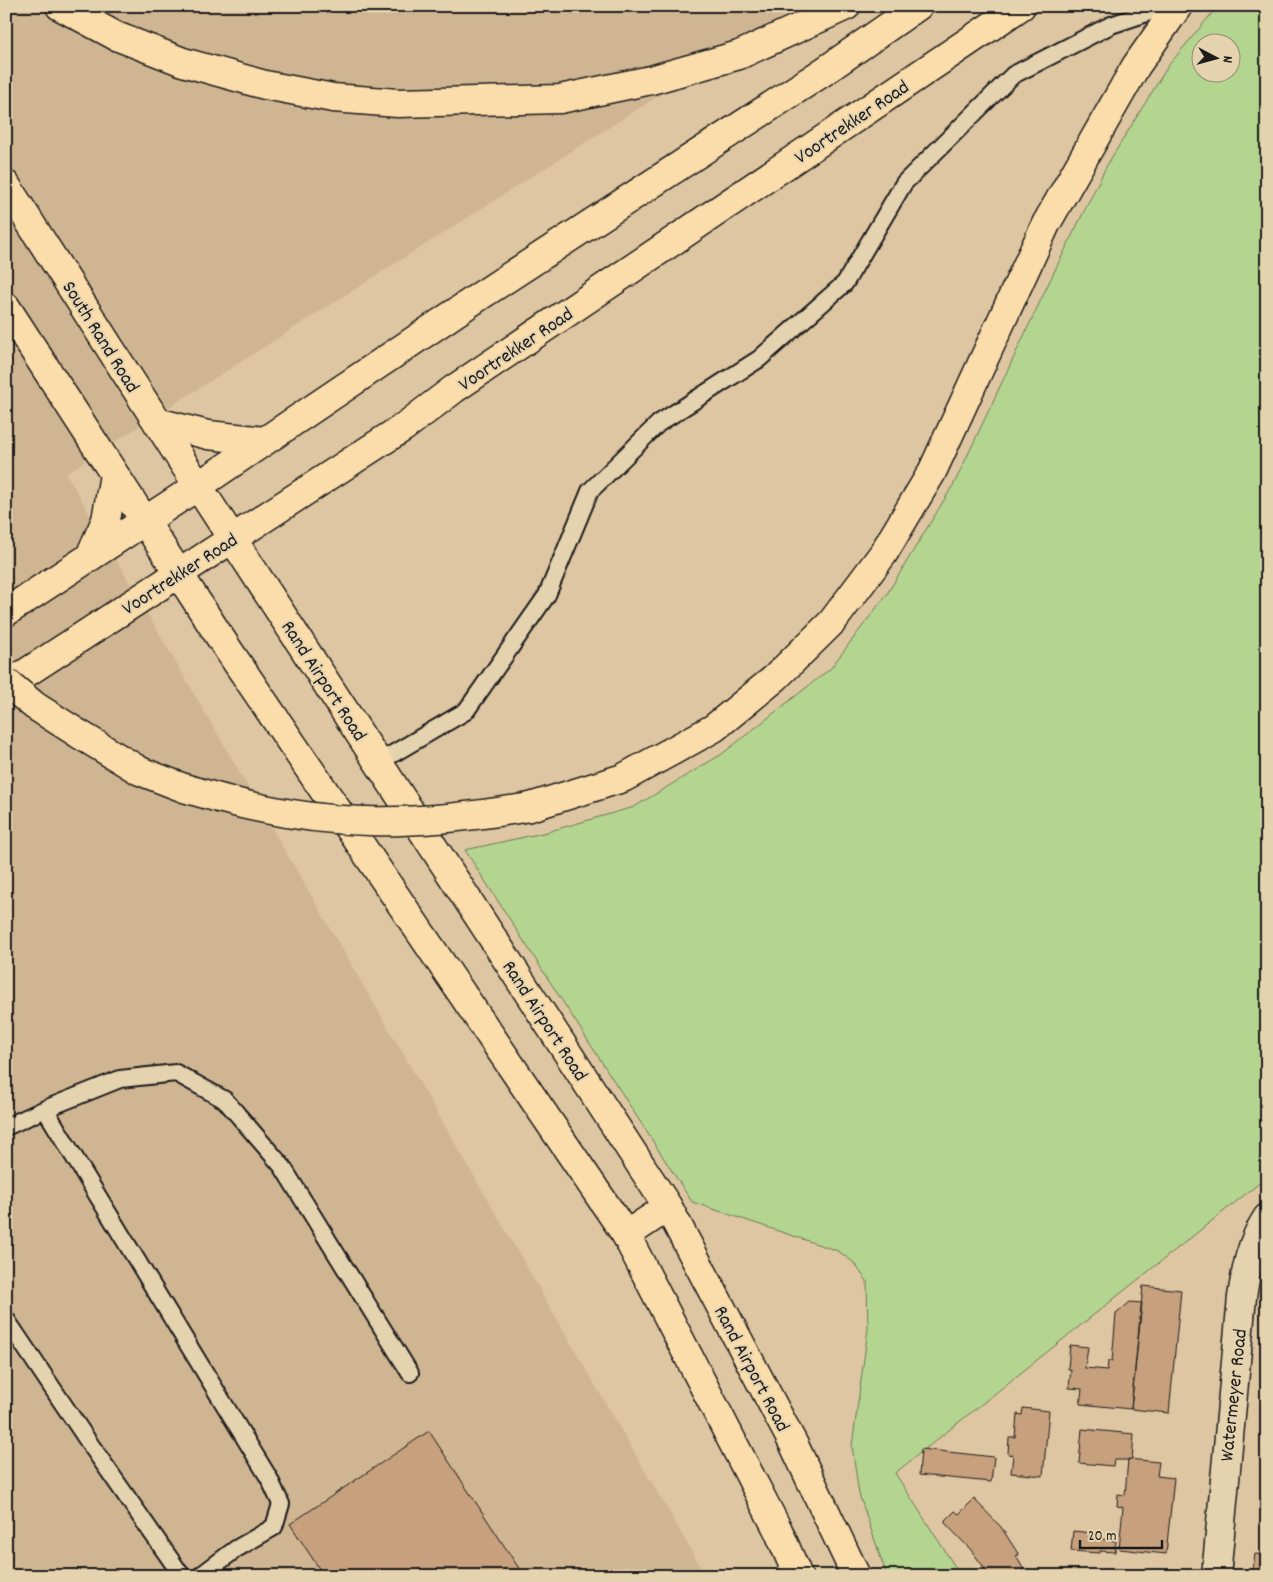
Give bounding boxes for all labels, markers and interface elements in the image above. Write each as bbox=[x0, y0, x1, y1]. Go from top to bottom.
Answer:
north arrow bbox=[1190, 32, 1240, 82]
text: N bbox=[1217, 55, 1237, 64]
street label: Voortrekker Road bbox=[790, 75, 916, 172]
street label: South Rand Road bbox=[54, 276, 145, 399]
street label: Voortrekker Road bbox=[454, 302, 580, 399]
street label: Voortrekker Road bbox=[117, 528, 244, 623]
street label: Rand Airport Road bbox=[273, 616, 372, 748]
street label: Rand Airport Road bbox=[494, 956, 593, 1088]
street label: Rand Airport Road bbox=[705, 1301, 795, 1437]
street label: Watermeyer Road bbox=[1214, 1328, 1256, 1463]
scale bar bbox=[1080, 1517, 1163, 1549]
text: 20 m bbox=[1088, 1526, 1116, 1548]

